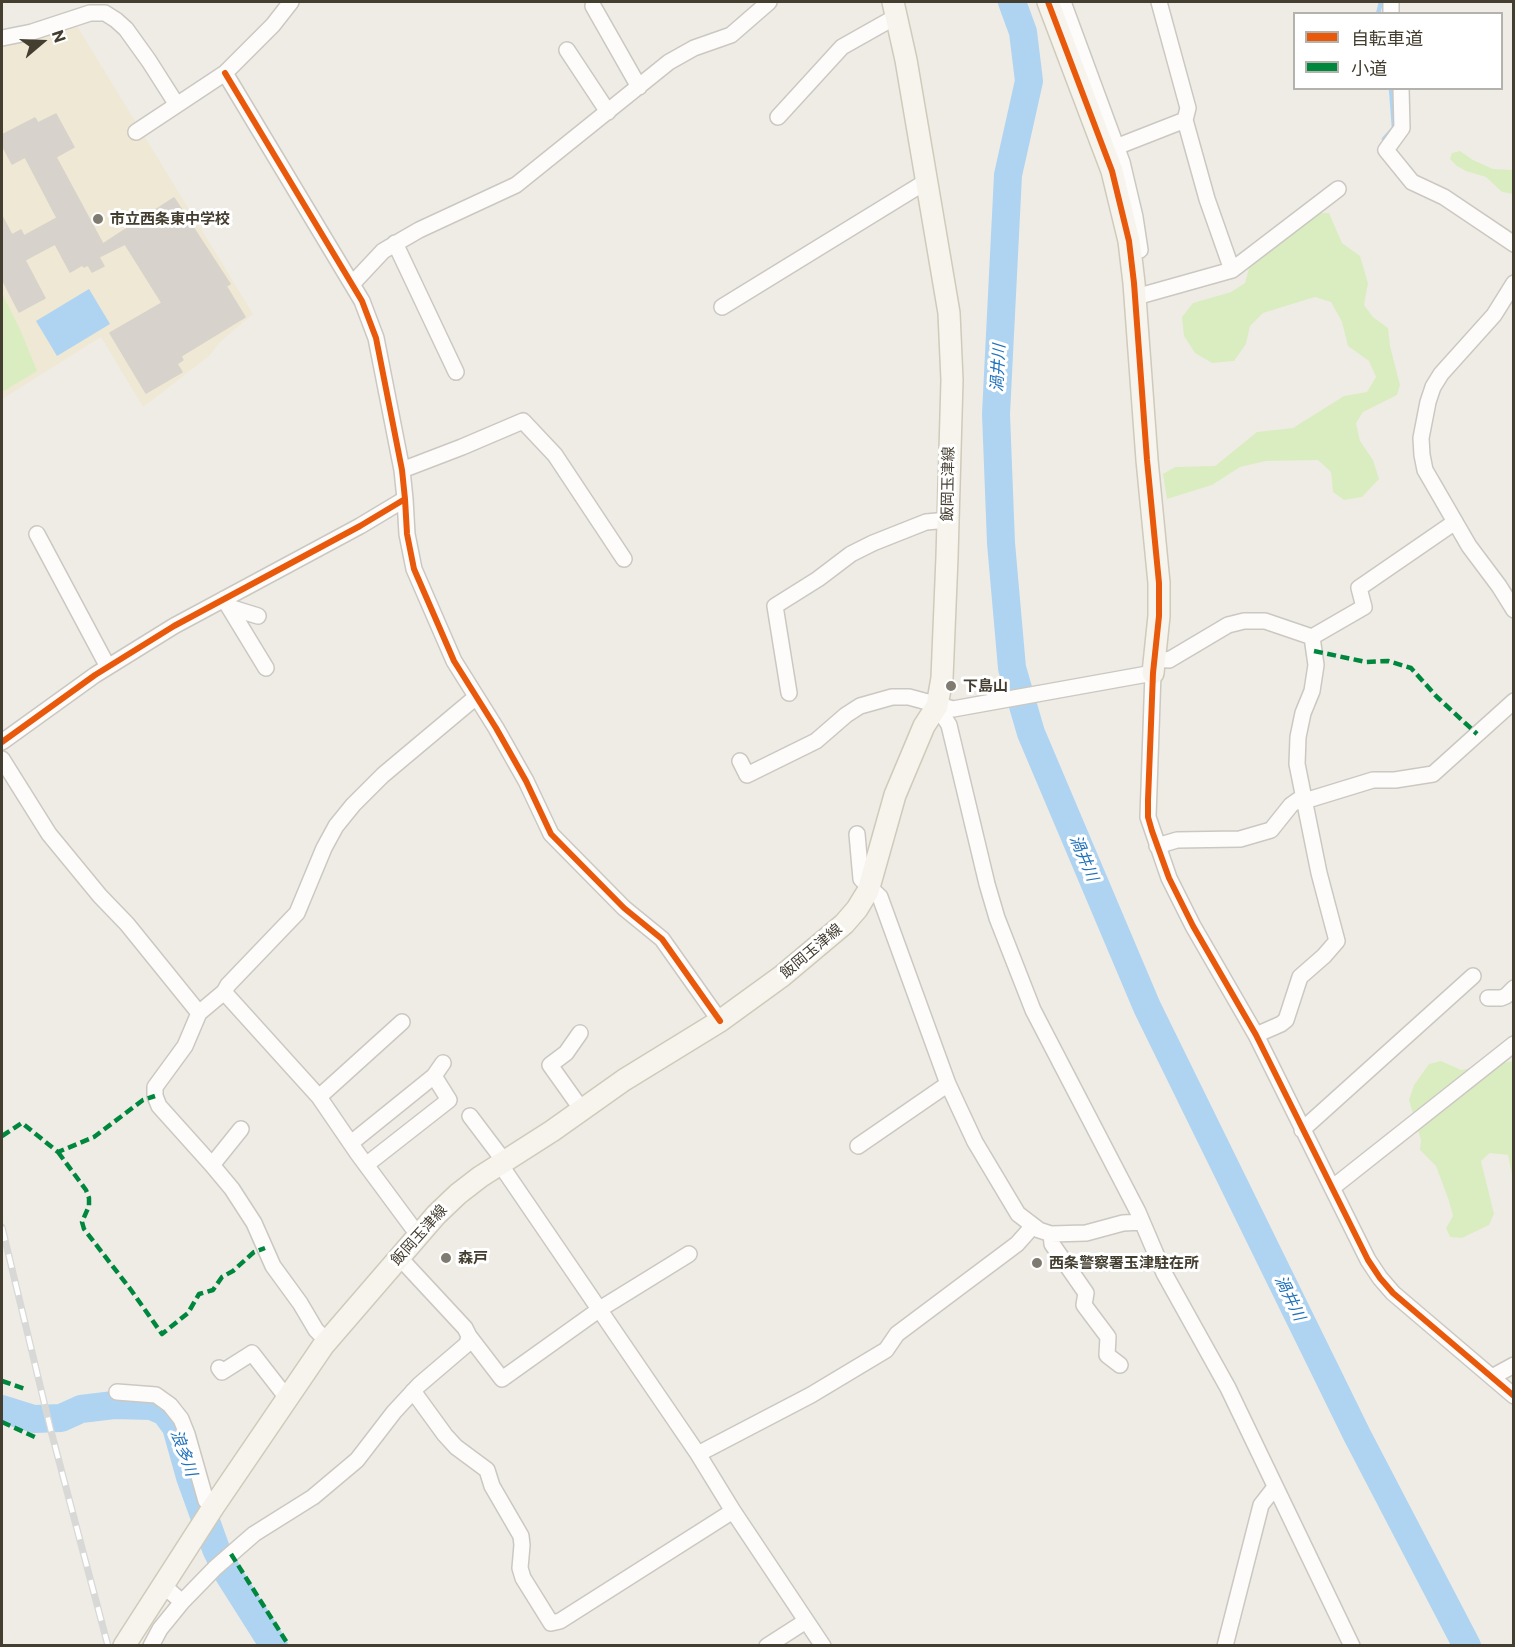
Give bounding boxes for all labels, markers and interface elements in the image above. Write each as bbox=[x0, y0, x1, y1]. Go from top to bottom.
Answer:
north arrow bbox=[12, 12, 72, 72]
legend bbox=[1293, 12, 1503, 90]
text: N bbox=[49, 27, 70, 45]
text: 自転車道 bbox=[1351, 27, 1423, 49]
text: 小道 bbox=[1351, 57, 1387, 79]
place label: 市立西条東中学校 bbox=[110, 210, 230, 228]
marker: 市立西条東中学校 bbox=[91, 212, 105, 226]
water label: 渦井川 bbox=[987, 344, 1009, 392]
street label: 飯岡玉津線 bbox=[938, 446, 958, 522]
place label: 下島山 bbox=[963, 677, 1008, 695]
marker: 下島山 bbox=[944, 679, 958, 693]
water label: 渦井川 bbox=[1066, 832, 1102, 884]
street label: 飯岡玉津線 bbox=[776, 920, 846, 982]
street label: 飯岡玉津線 bbox=[387, 1201, 451, 1269]
place label: 森戸 bbox=[458, 1249, 488, 1267]
marker: 森戸 bbox=[439, 1251, 453, 1265]
place label: 西条警察署玉津駐在所 bbox=[1049, 1254, 1199, 1272]
marker: 西条警察署玉津駐在所 bbox=[1030, 1256, 1044, 1270]
water label: 渦井川 bbox=[1271, 1272, 1309, 1324]
water label: 浪多川 bbox=[167, 1427, 201, 1479]

